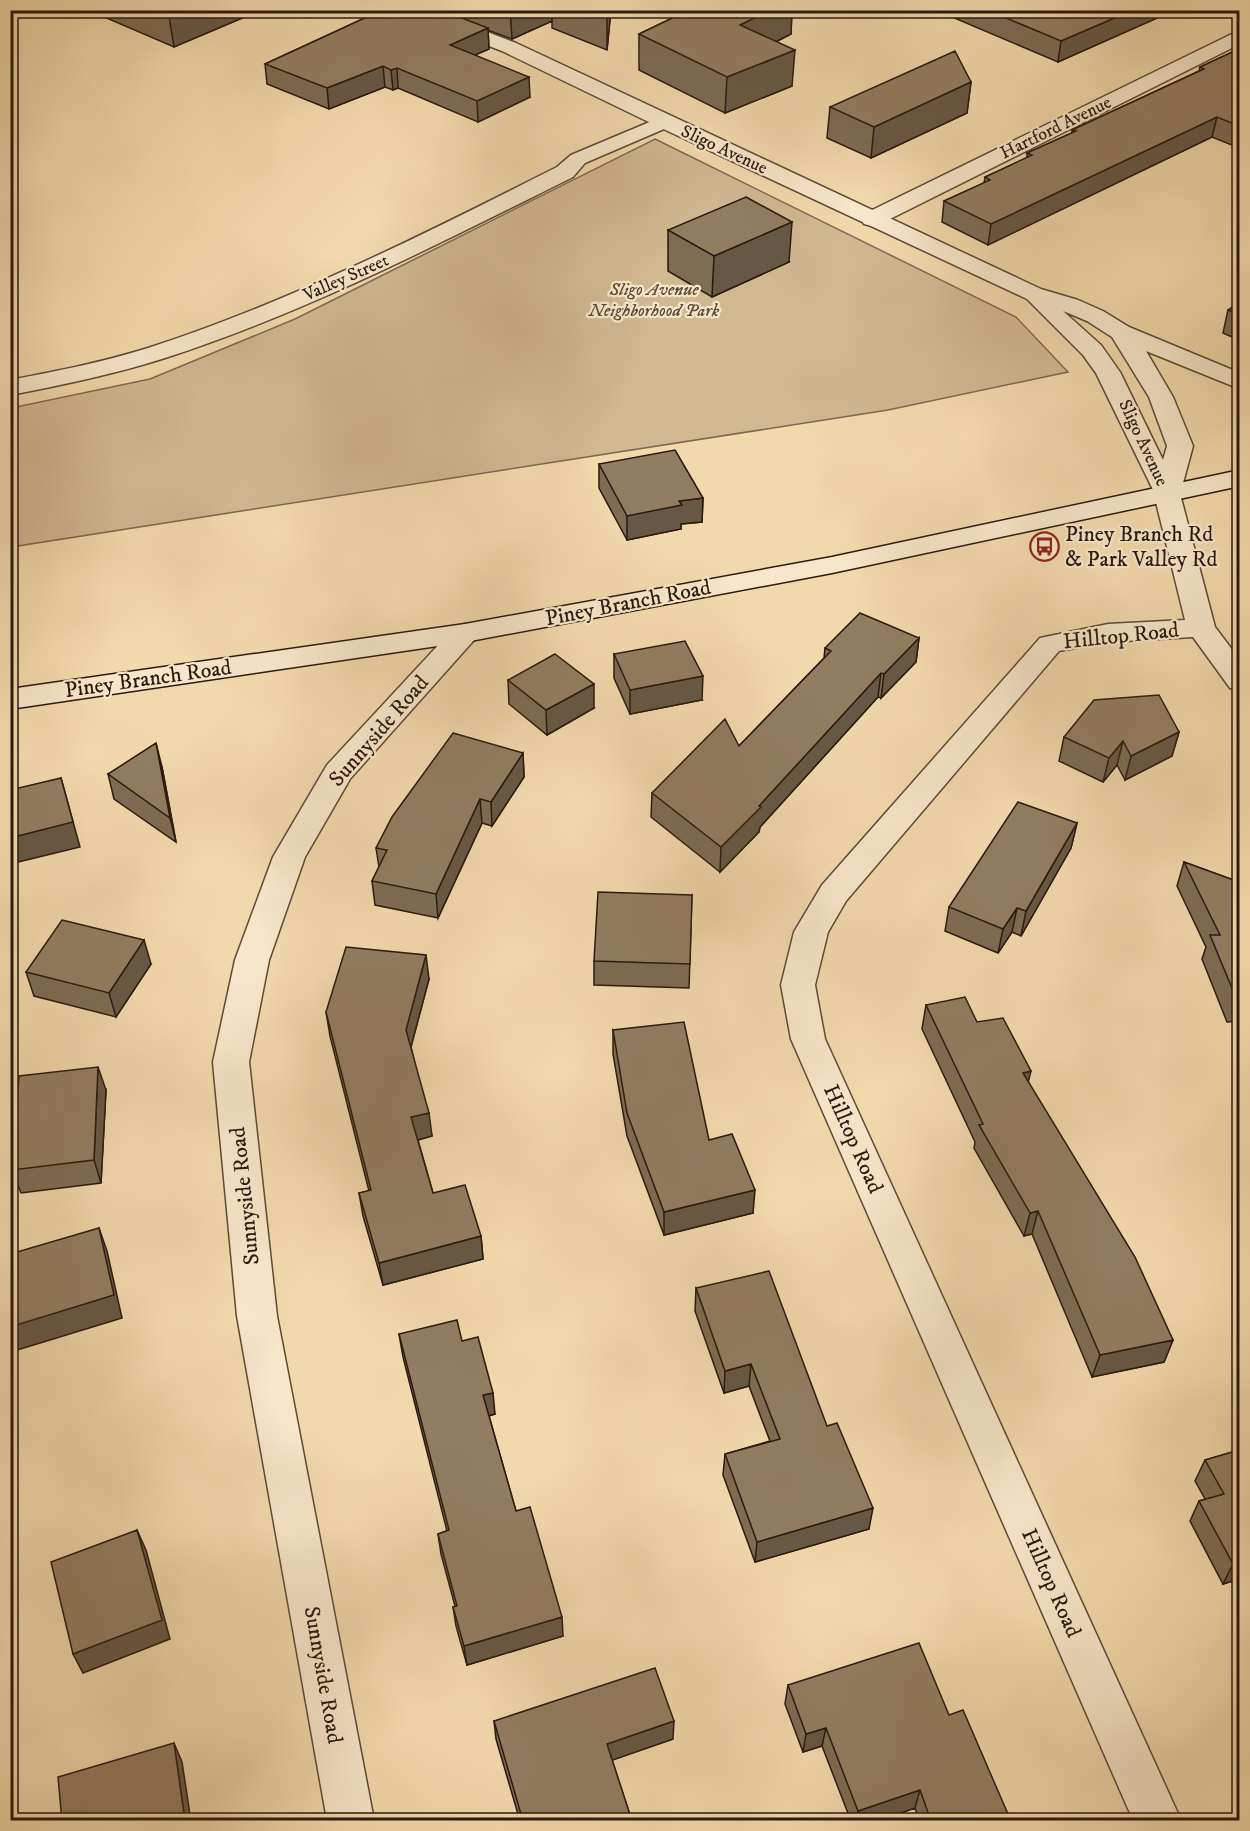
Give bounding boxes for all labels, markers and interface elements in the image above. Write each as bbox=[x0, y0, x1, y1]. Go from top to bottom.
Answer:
street label: Hartford Avenue bbox=[997, 92, 1115, 164]
street label: Sligo Avenue bbox=[677, 120, 771, 180]
street label: Valley Street bbox=[299, 249, 392, 307]
park label: Sligo Avenue Neighborhood Park bbox=[588, 279, 720, 322]
street label: Sligo Avenue bbox=[1113, 396, 1173, 490]
place label: Piney Branch Rd & Park Valley Rd bbox=[1065, 521, 1217, 573]
bus stop icon: Piney Branch Rd & Park Valley Rd bbox=[1028, 531, 1060, 563]
street label: Piney Branch Road bbox=[543, 574, 713, 632]
street label: Hilltop Road bbox=[1062, 616, 1180, 656]
street label: Piney Branch Road bbox=[63, 654, 233, 704]
street label: Sunnyside Road bbox=[323, 670, 435, 792]
street label: Hilltop Road bbox=[817, 1080, 889, 1198]
street label: Sunnyside Road bbox=[224, 1126, 266, 1266]
street label: Hilltop Road bbox=[1015, 1524, 1087, 1642]
street label: Sunnyside Road bbox=[298, 1604, 348, 1746]

